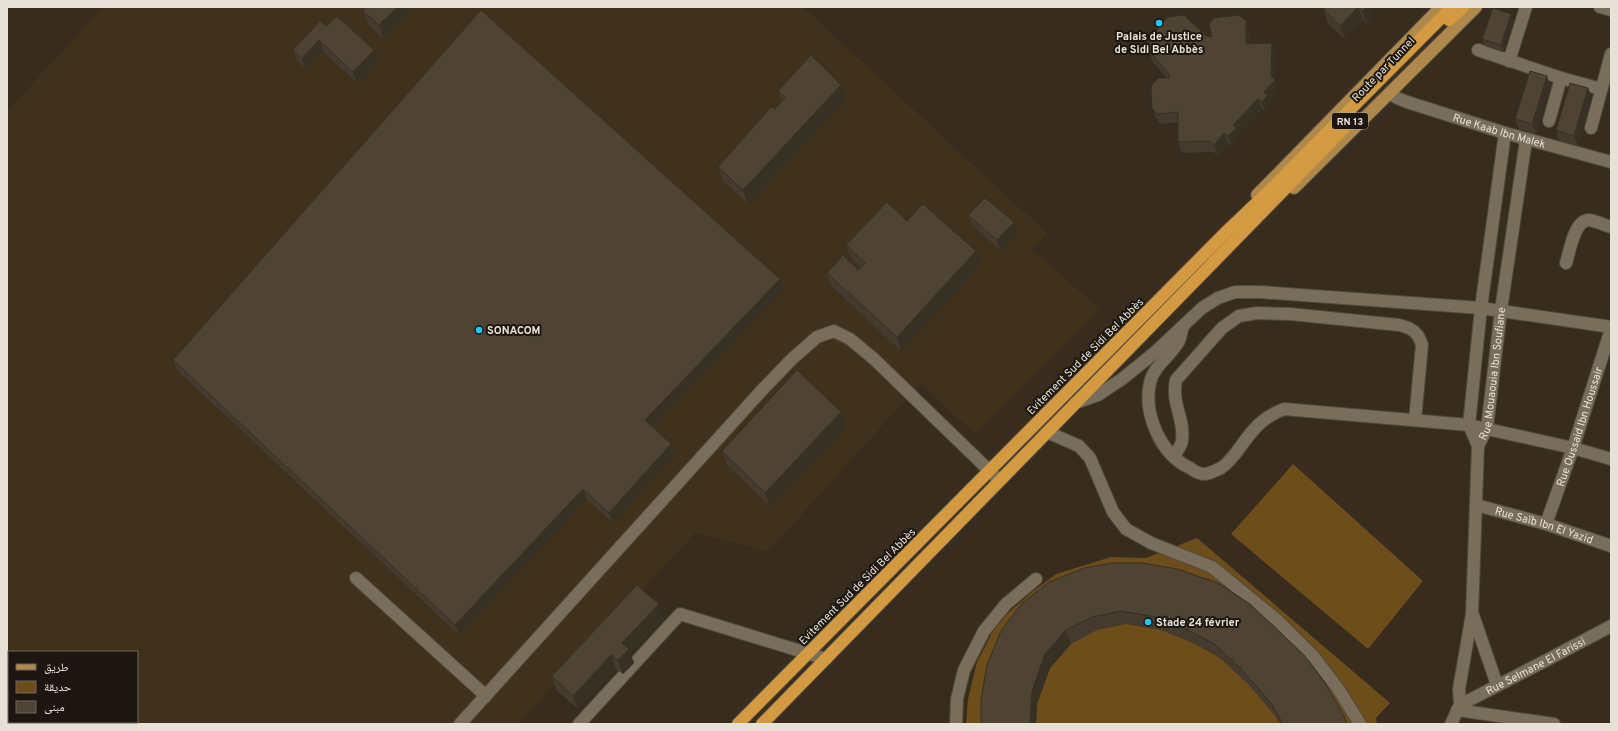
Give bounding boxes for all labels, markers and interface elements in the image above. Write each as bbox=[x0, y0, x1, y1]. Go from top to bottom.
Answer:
marker: Palais de Justice de Sidi Bel Abbès bbox=[1154, 18, 1164, 28]
place label: Palais de Justice de Sidi Bel Abbès bbox=[1115, 30, 1203, 57]
street label: Route par Tunnel bbox=[1349, 34, 1418, 105]
street label: Rue Kaab Ibn Malek bbox=[1451, 111, 1547, 152]
road number: RN 13 bbox=[1332, 113, 1368, 129]
street label: Evitement Sud de Sidi Bel Abbès bbox=[1024, 295, 1147, 418]
street label: Rue Mouaouia Ibn Soufiane bbox=[1476, 306, 1509, 443]
place label: SONACOM bbox=[487, 324, 541, 338]
marker: SONACOM bbox=[474, 325, 484, 335]
street label: Rue Oussaid Ibn Houssair bbox=[1554, 365, 1607, 488]
street label: Rue Saïb Ibn El Yazid bbox=[1493, 504, 1595, 547]
street label: Evitement Sud de Sidi Bel Abbès bbox=[796, 525, 919, 648]
place label: Stade 24 février bbox=[1156, 616, 1240, 630]
marker: Stade 24 février bbox=[1143, 617, 1153, 627]
street label: Rue Selmane El Farissi bbox=[1484, 635, 1588, 698]
legend bbox=[8, 651, 138, 723]
text: طريق bbox=[44, 660, 69, 676]
text: حديقة bbox=[44, 680, 72, 696]
text: مبنى bbox=[44, 700, 65, 716]

